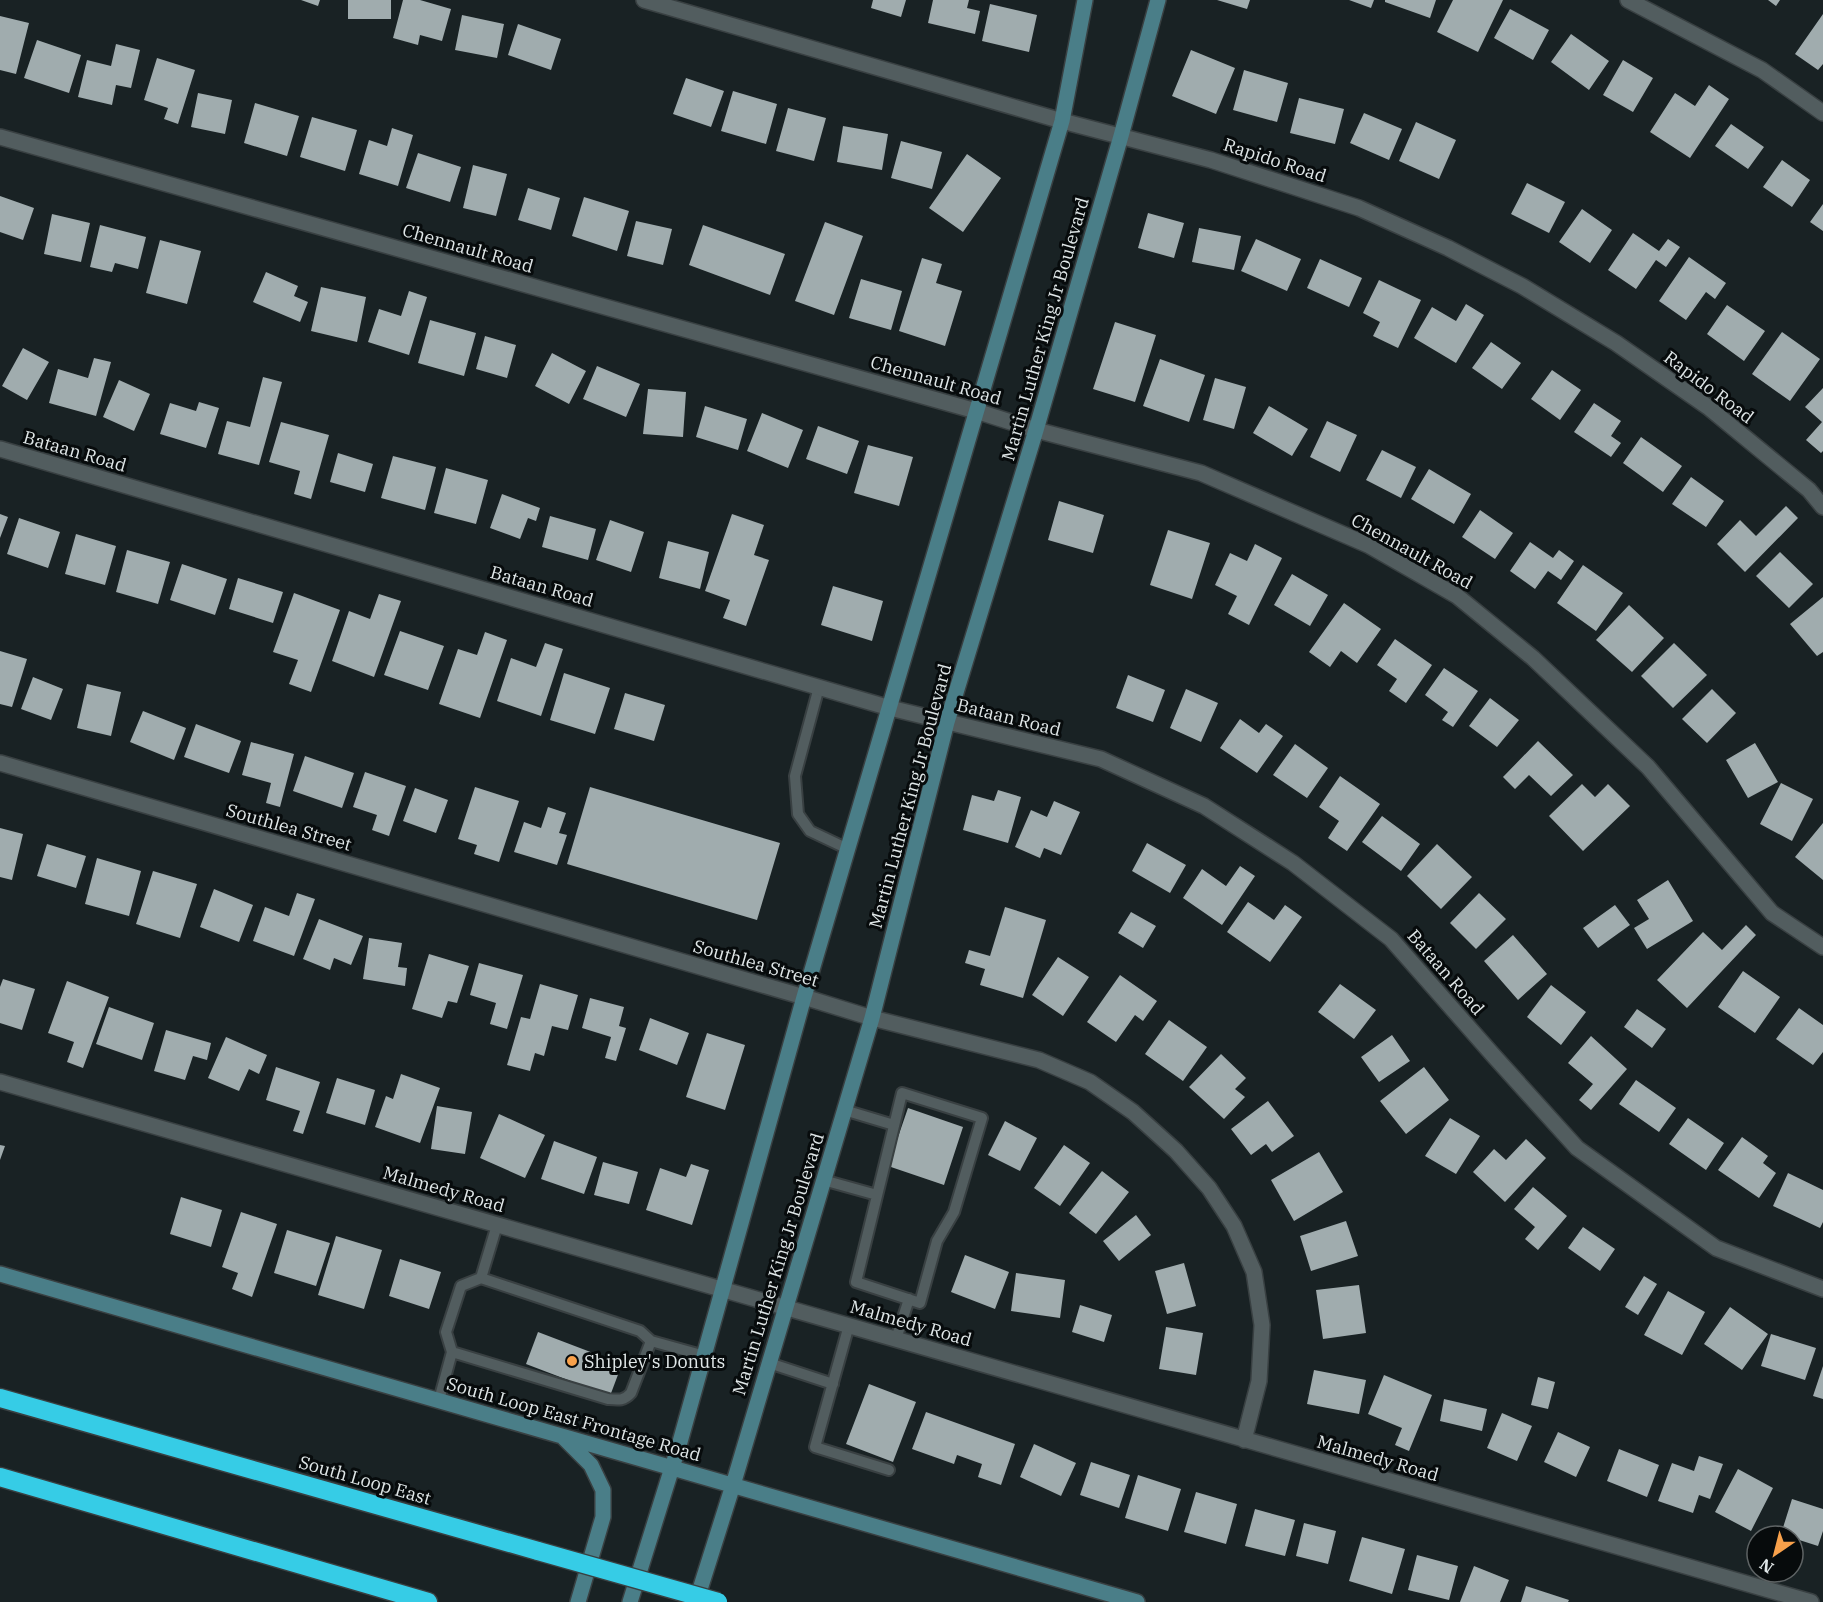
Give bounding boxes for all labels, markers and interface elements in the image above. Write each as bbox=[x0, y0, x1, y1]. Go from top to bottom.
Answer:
street label: Rapido Road bbox=[1221, 133, 1329, 187]
street label: Martin Luther King Jr Boulevard bbox=[996, 194, 1094, 463]
street label: Chennault Road bbox=[400, 218, 536, 278]
street label: Rapido Road bbox=[1659, 346, 1759, 428]
street label: Chennault Road bbox=[868, 350, 1004, 410]
street label: Bataan Road bbox=[21, 425, 129, 477]
street label: Chennault Road bbox=[1347, 508, 1477, 594]
street label: Bataan Road bbox=[488, 560, 596, 612]
street label: Martin Luther King Jr Boulevard bbox=[864, 661, 956, 931]
street label: Bataan Road bbox=[955, 693, 1063, 741]
street label: Southlea Street bbox=[224, 798, 354, 856]
street label: Bataan Road bbox=[1402, 924, 1490, 1020]
street label: Southlea Street bbox=[691, 934, 821, 992]
street label: Martin Luther King Jr Boulevard bbox=[727, 1130, 829, 1398]
street label: Malmedy Road bbox=[380, 1161, 508, 1217]
street label: Malmedy Road bbox=[847, 1295, 975, 1351]
place label: Shipley's Donuts bbox=[584, 1350, 725, 1373]
marker: Shipley's Donuts bbox=[565, 1354, 579, 1368]
street label: South Loop East Frontage Road bbox=[444, 1372, 704, 1466]
street label: Malmedy Road bbox=[1314, 1430, 1442, 1486]
street label: South Loop East bbox=[296, 1450, 434, 1510]
north arrow bbox=[1745, 1524, 1805, 1584]
text: N bbox=[1755, 1554, 1777, 1578]

